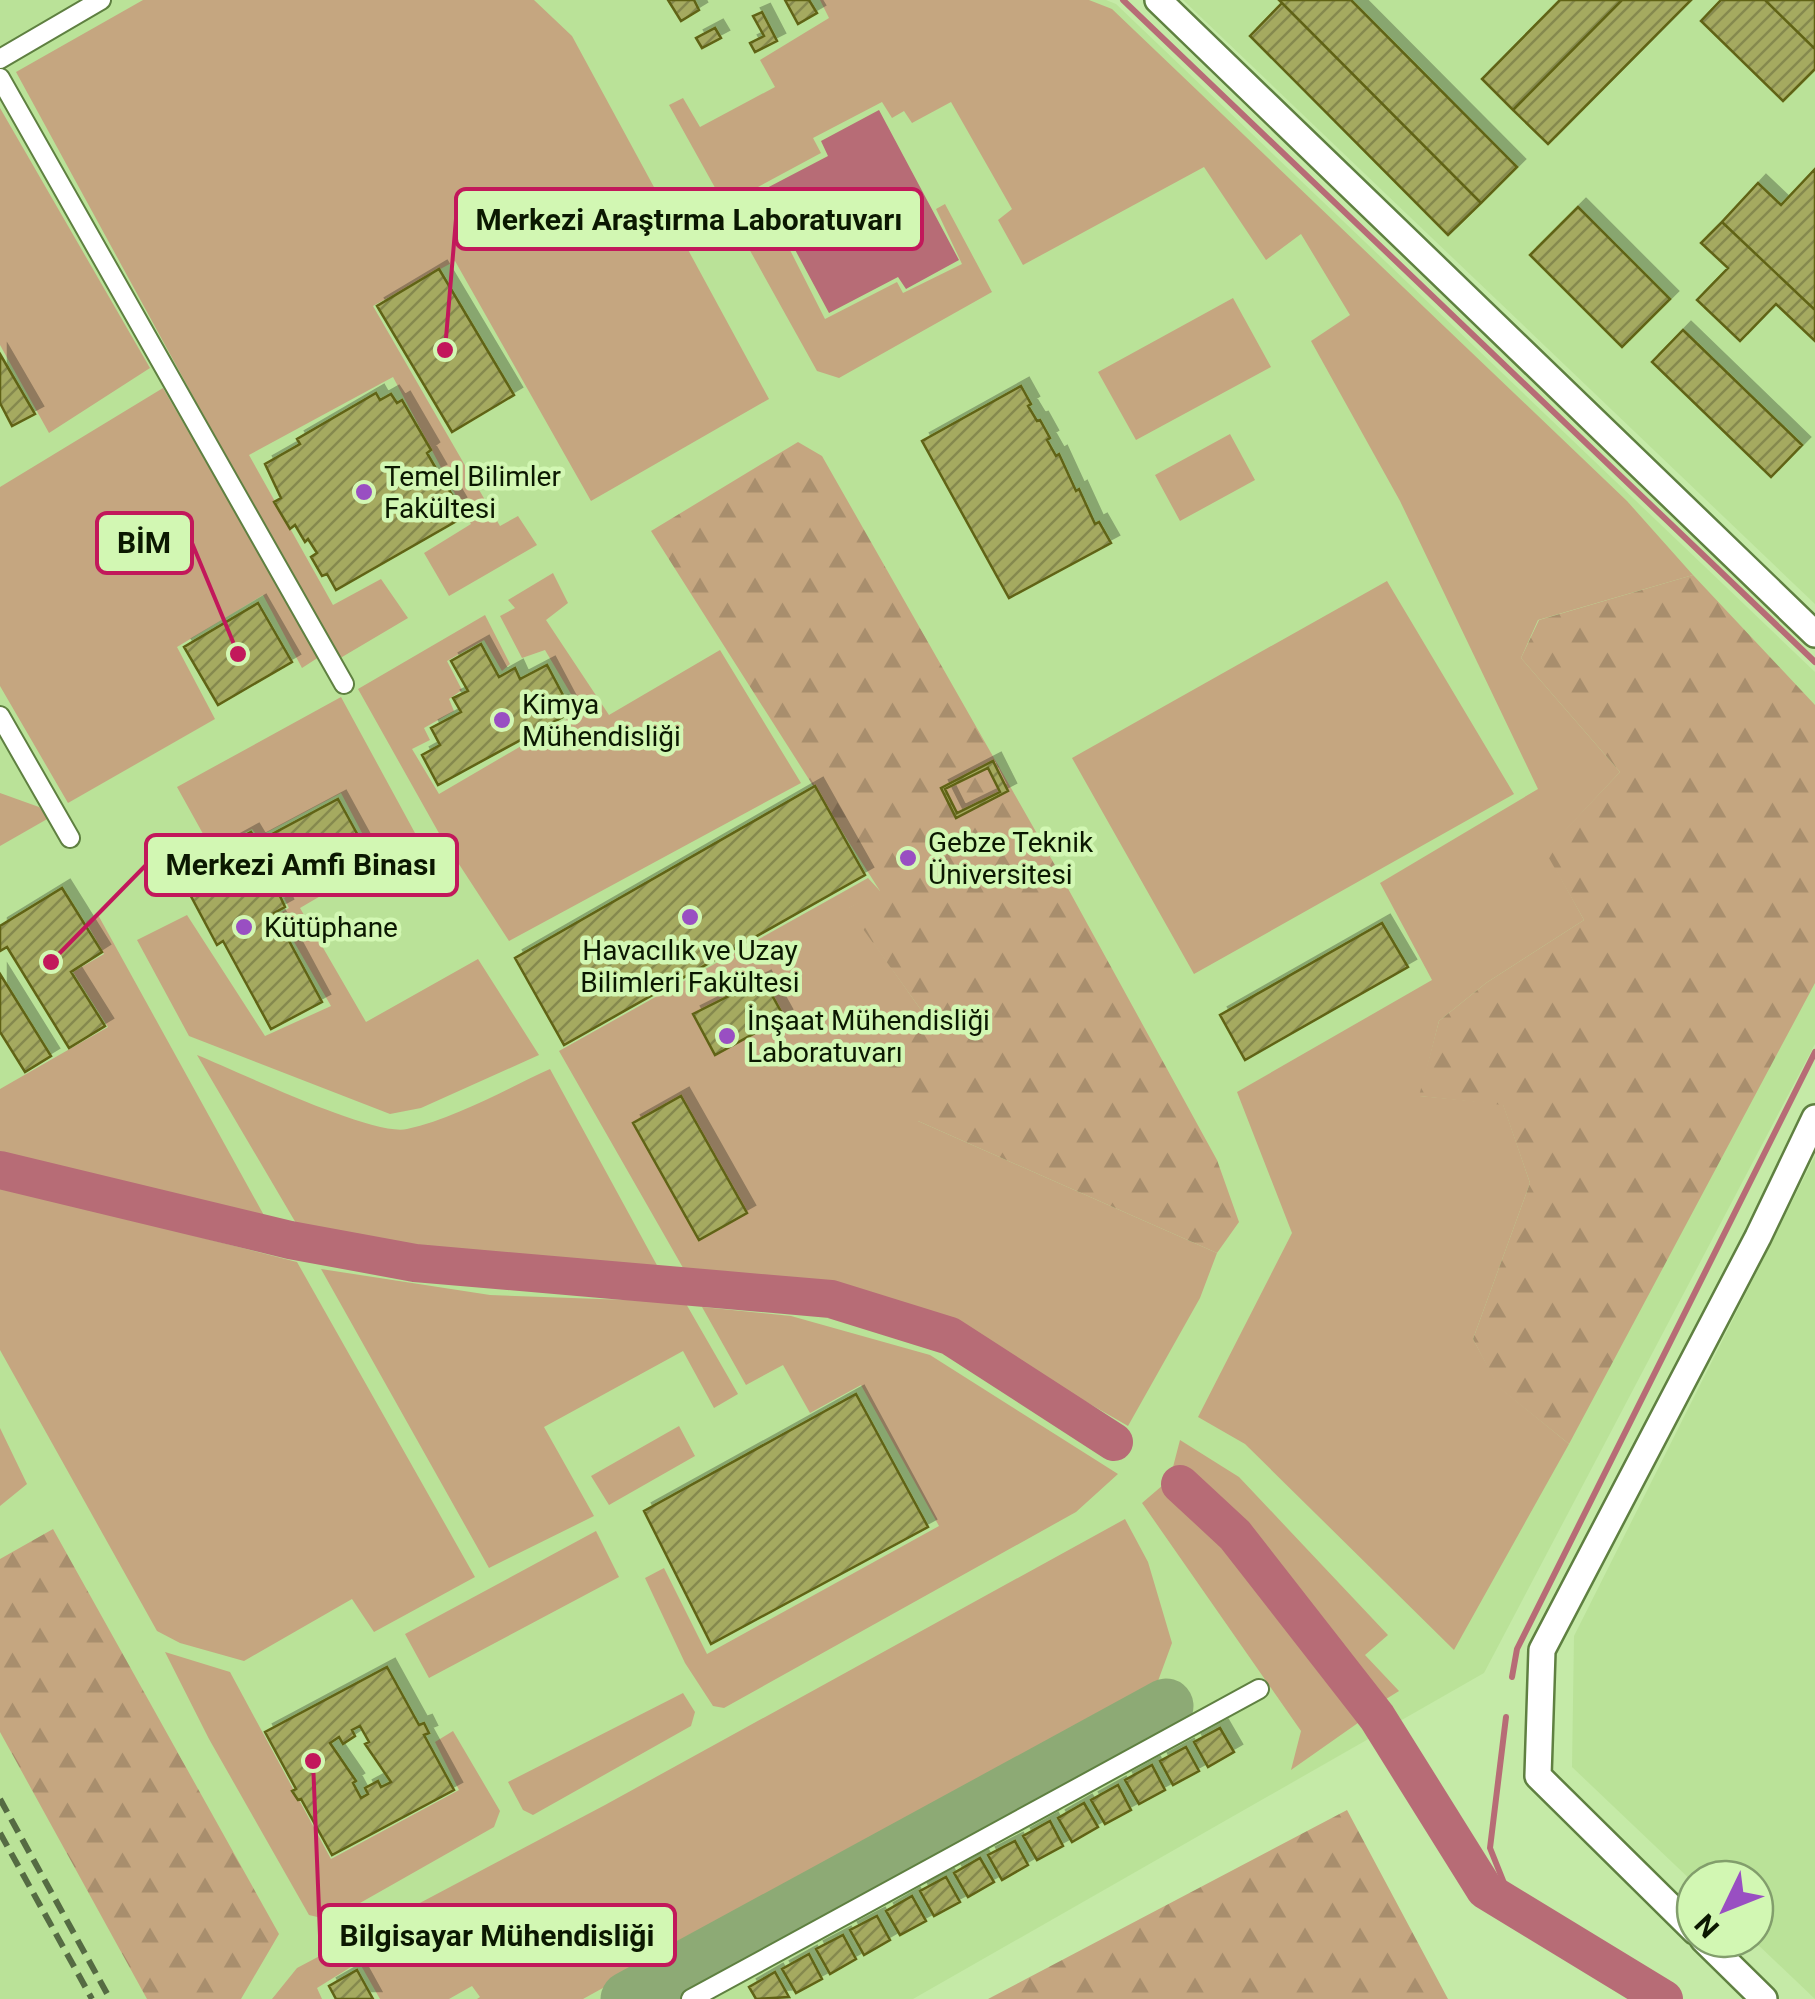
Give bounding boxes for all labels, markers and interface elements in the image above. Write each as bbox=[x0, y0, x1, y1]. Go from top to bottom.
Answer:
callout: Merkezi Araştırma Laboratuvarı bbox=[456, 189, 922, 249]
text: Merkezi Araştırma Laboratuvarı bbox=[476, 202, 902, 237]
place label: Temel Bilimler Fakültesi bbox=[384, 460, 561, 525]
marker: Temel Bilimler Fakültesi bbox=[353, 481, 375, 503]
callout: BİM bbox=[97, 513, 192, 573]
text: BİM bbox=[117, 525, 171, 560]
place label: Kimya Mühendisliği bbox=[522, 688, 681, 753]
marker: Kimya Mühendisliği bbox=[491, 709, 513, 731]
place label: Gebze Teknik Üniversitesi bbox=[928, 826, 1094, 891]
callout: Merkezi Amfi Binası bbox=[146, 835, 457, 895]
text: Merkezi Amfi Binası bbox=[165, 847, 437, 882]
marker: Gebze Teknik Üniversitesi bbox=[897, 847, 919, 869]
marker: Havacılık ve Uzay Bilimleri Fakültesi bbox=[679, 906, 701, 928]
place label: Kütüphane bbox=[264, 911, 398, 944]
marker: Kütüphane bbox=[233, 916, 255, 938]
place label: Havacılık ve Uzay Bilimleri Fakültesi bbox=[580, 934, 800, 999]
place label: İnşaat Mühendisliği Laboratuvarı bbox=[747, 1004, 990, 1069]
marker: İnşaat Mühendisliği Laboratuvarı bbox=[716, 1025, 738, 1047]
north arrow bbox=[1675, 1859, 1775, 1959]
callout: Bilgisayar Mühendisliği bbox=[320, 1905, 675, 1965]
text: N bbox=[1688, 1907, 1726, 1944]
text: Bilgisayar Mühendisliği bbox=[340, 1918, 654, 1953]

